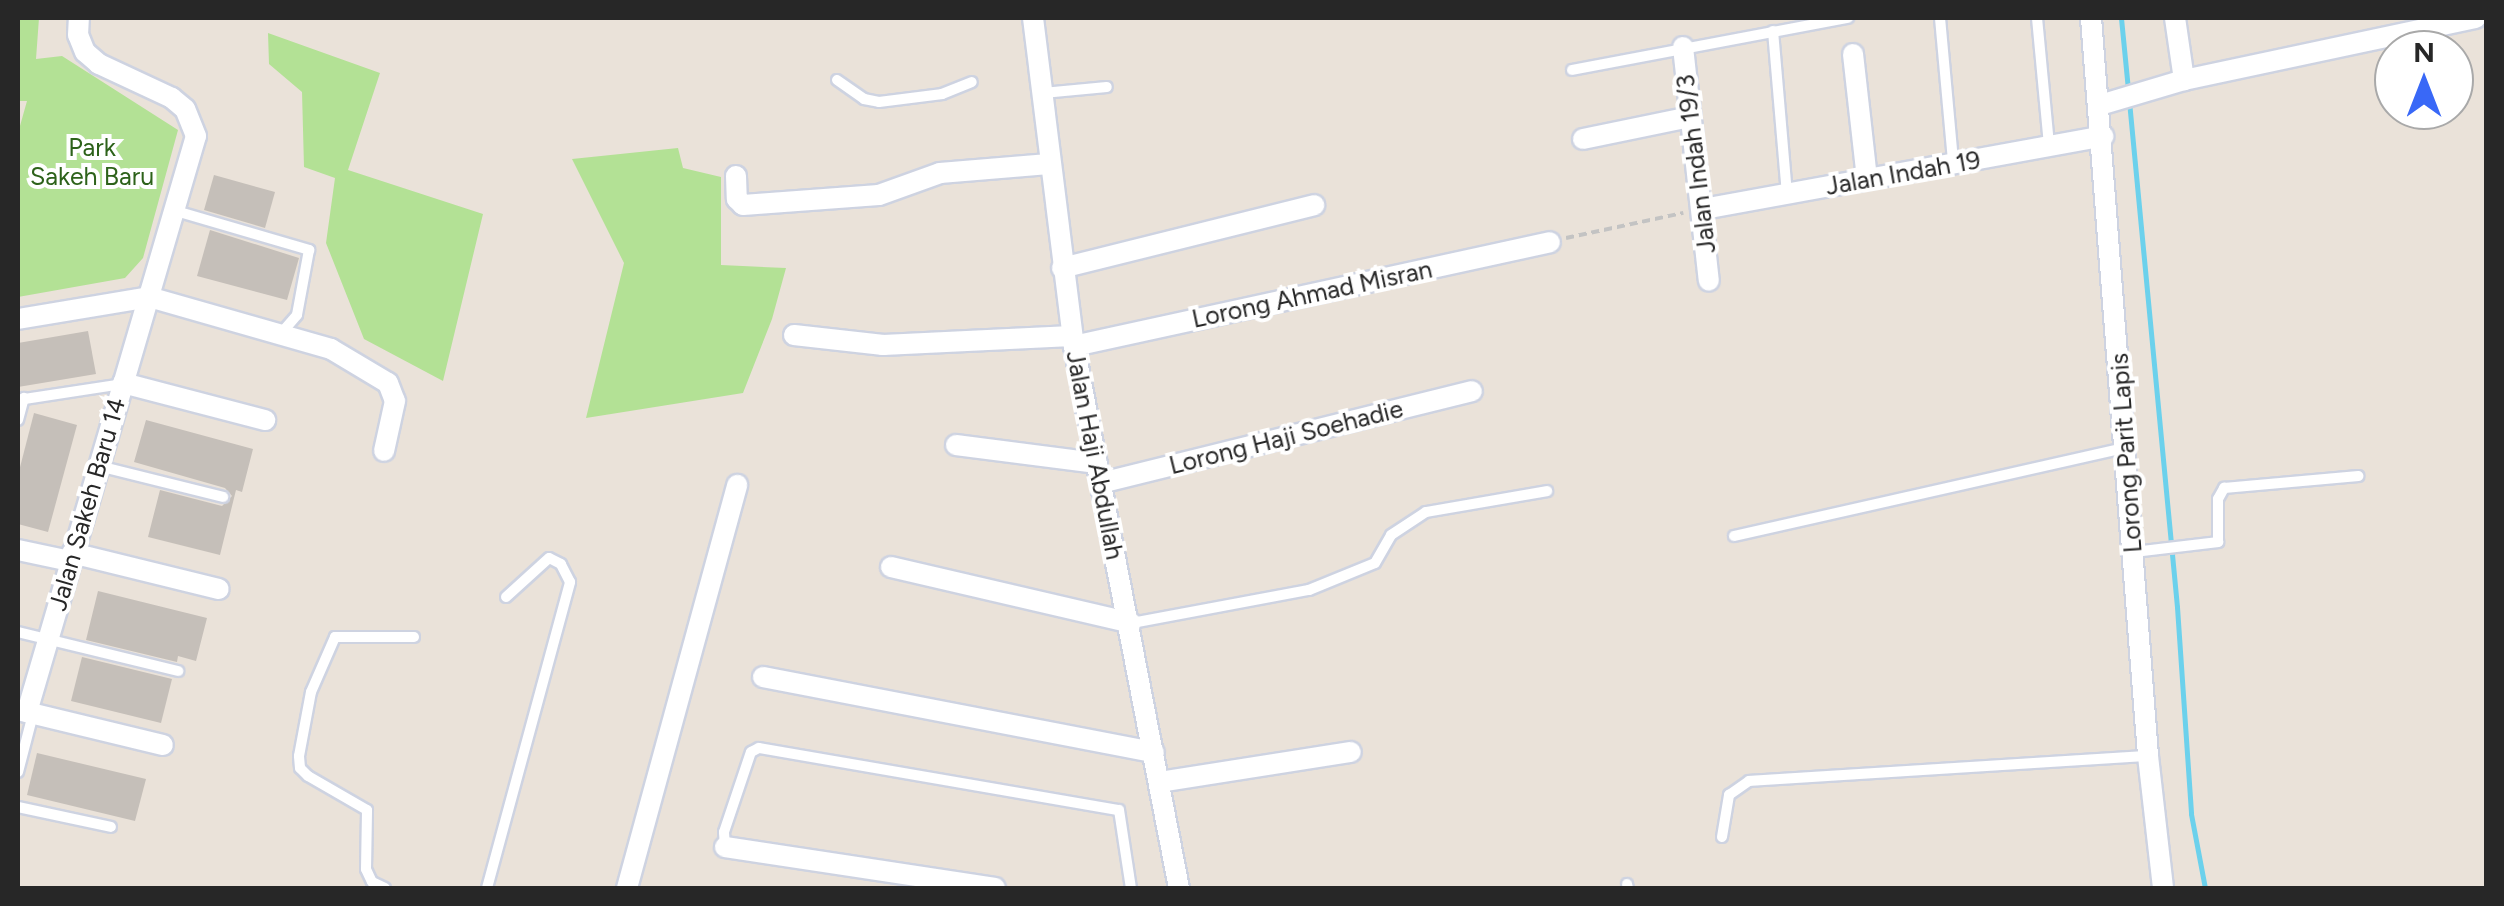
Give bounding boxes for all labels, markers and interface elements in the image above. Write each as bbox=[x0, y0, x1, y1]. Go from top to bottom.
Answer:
north arrow bbox=[2374, 30, 2474, 130]
text: N bbox=[2413, 35, 2435, 69]
street label: Jalan Indah 19/3 bbox=[1670, 73, 1722, 255]
park label: Park Sakeh Baru bbox=[30, 133, 154, 192]
street label: Jalan Indah 19 bbox=[1823, 145, 1983, 201]
street label: Lorong Ahmad Misran bbox=[1189, 254, 1435, 334]
street label: Jalan Haji Abdullah bbox=[1060, 348, 1130, 562]
street label: Lorong Parit Lapis bbox=[2104, 352, 2148, 554]
street label: Lorong Haji Soehadie bbox=[1166, 393, 1406, 481]
street label: Jalan Sakeh Baru 14 bbox=[42, 394, 132, 614]

